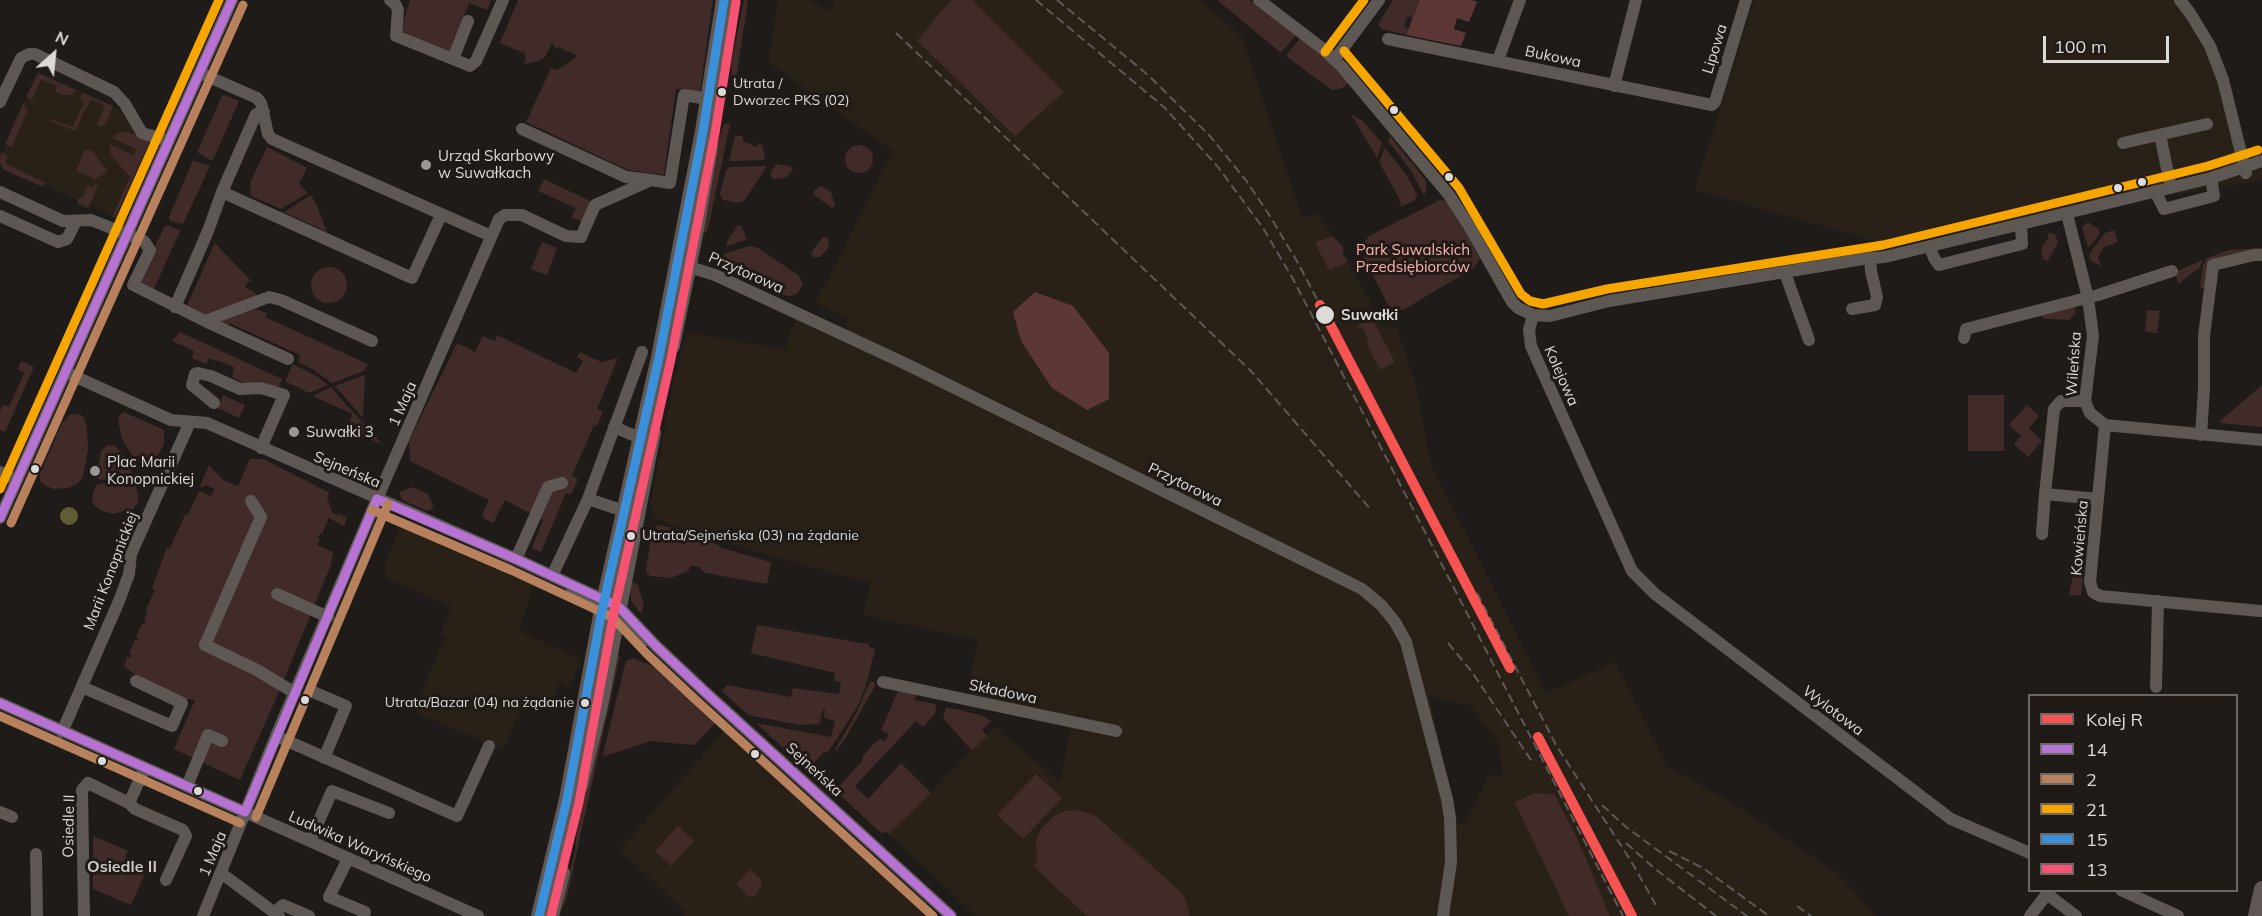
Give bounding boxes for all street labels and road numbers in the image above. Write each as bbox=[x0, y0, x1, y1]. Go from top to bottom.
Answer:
street label: Lipowa bbox=[1699, 22, 1731, 76]
street label: Bukowa bbox=[1523, 42, 1583, 72]
street label: Przytorowa bbox=[706, 248, 786, 298]
street label: Wileńska bbox=[2063, 331, 2085, 397]
street label: Kolejowa bbox=[1540, 343, 1582, 409]
street label: 1 Maja bbox=[385, 379, 421, 429]
street label: Sejneńska bbox=[311, 448, 383, 492]
street label: Przytorowa bbox=[1145, 459, 1225, 511]
street label: Kowieńska bbox=[2068, 500, 2092, 576]
street label: Marii Konopnickiej bbox=[80, 509, 142, 633]
street label: Składowa bbox=[967, 676, 1039, 708]
street label: Wylotowa bbox=[1799, 682, 1867, 740]
street label: Sejneńska bbox=[782, 739, 846, 801]
street label: Osiedle II bbox=[59, 794, 79, 858]
street label: Ludwika Waryńskiego bbox=[286, 807, 434, 887]
street label: 1 Maja bbox=[195, 829, 231, 879]

